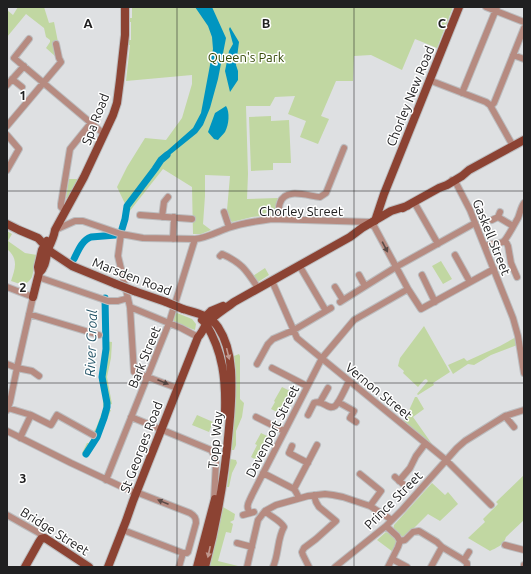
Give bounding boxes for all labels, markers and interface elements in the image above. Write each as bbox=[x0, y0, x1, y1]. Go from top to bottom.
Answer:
text: A bbox=[83, 16, 93, 30]
text: B bbox=[262, 16, 271, 30]
text: C bbox=[438, 16, 447, 30]
street label: Chorley New Road bbox=[383, 44, 437, 148]
park label: Queen's Park bbox=[208, 50, 285, 65]
text: 1 bbox=[19, 88, 27, 102]
street label: Spa Road bbox=[79, 91, 111, 147]
street label: Gaskell Street bbox=[470, 197, 514, 277]
street label: Chorley Street bbox=[259, 204, 343, 218]
one-way arrow bbox=[382, 241, 388, 252]
street label: Marsden Road bbox=[90, 254, 174, 298]
text: 2 bbox=[19, 280, 27, 294]
water label: River Croal bbox=[82, 309, 100, 377]
street label: Bark Street bbox=[125, 324, 163, 390]
one-way arrow bbox=[225, 348, 231, 360]
street label: Vernon Street bbox=[343, 360, 415, 422]
one-way arrow bbox=[157, 380, 169, 386]
street label: Davenport Street bbox=[243, 383, 301, 479]
street label: St Georges Road bbox=[117, 399, 165, 495]
street label: Topp Way bbox=[205, 411, 225, 469]
street label: Prince Street bbox=[361, 468, 425, 532]
text: 3 bbox=[19, 471, 27, 485]
one-way arrow bbox=[157, 499, 169, 505]
street label: Bridge Street bbox=[18, 504, 92, 558]
one-way arrow bbox=[205, 546, 211, 558]

